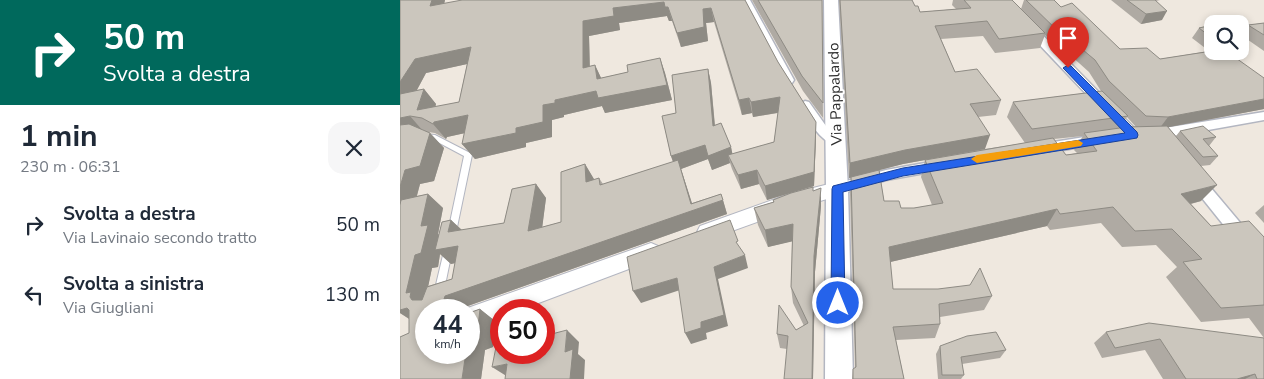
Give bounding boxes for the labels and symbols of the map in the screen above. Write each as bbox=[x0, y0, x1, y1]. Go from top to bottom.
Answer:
pin bbox=[1047, 17, 1089, 68]
street label: Via Pappalardo bbox=[823, 42, 847, 147]
position arrow bbox=[811, 276, 863, 328]
speed limit sign: 50 bbox=[490, 299, 555, 364]

